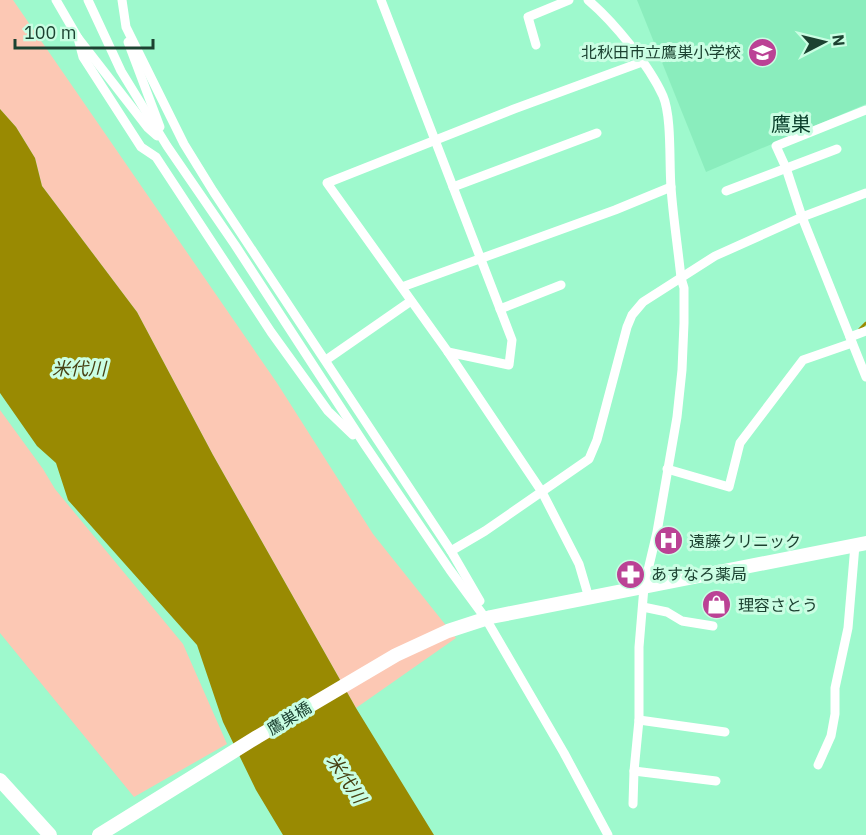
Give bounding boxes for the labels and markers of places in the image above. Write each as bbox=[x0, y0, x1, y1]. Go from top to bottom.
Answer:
school or university icon: 北秋田市立鷹巣小学校 bbox=[746, 36, 778, 68]
place label: 北秋田市立鷹巣小学校 bbox=[581, 42, 741, 62]
hospital icon: 遠藤クリニック bbox=[652, 525, 684, 557]
place label: 遠藤クリニック bbox=[689, 531, 801, 551]
pharmacy icon: あすなろ薬局 bbox=[614, 558, 646, 590]
place label: あすなろ薬局 bbox=[651, 564, 747, 584]
shop icon: 理容さとう bbox=[701, 589, 733, 621]
place label: 理容さとう bbox=[738, 595, 818, 615]

